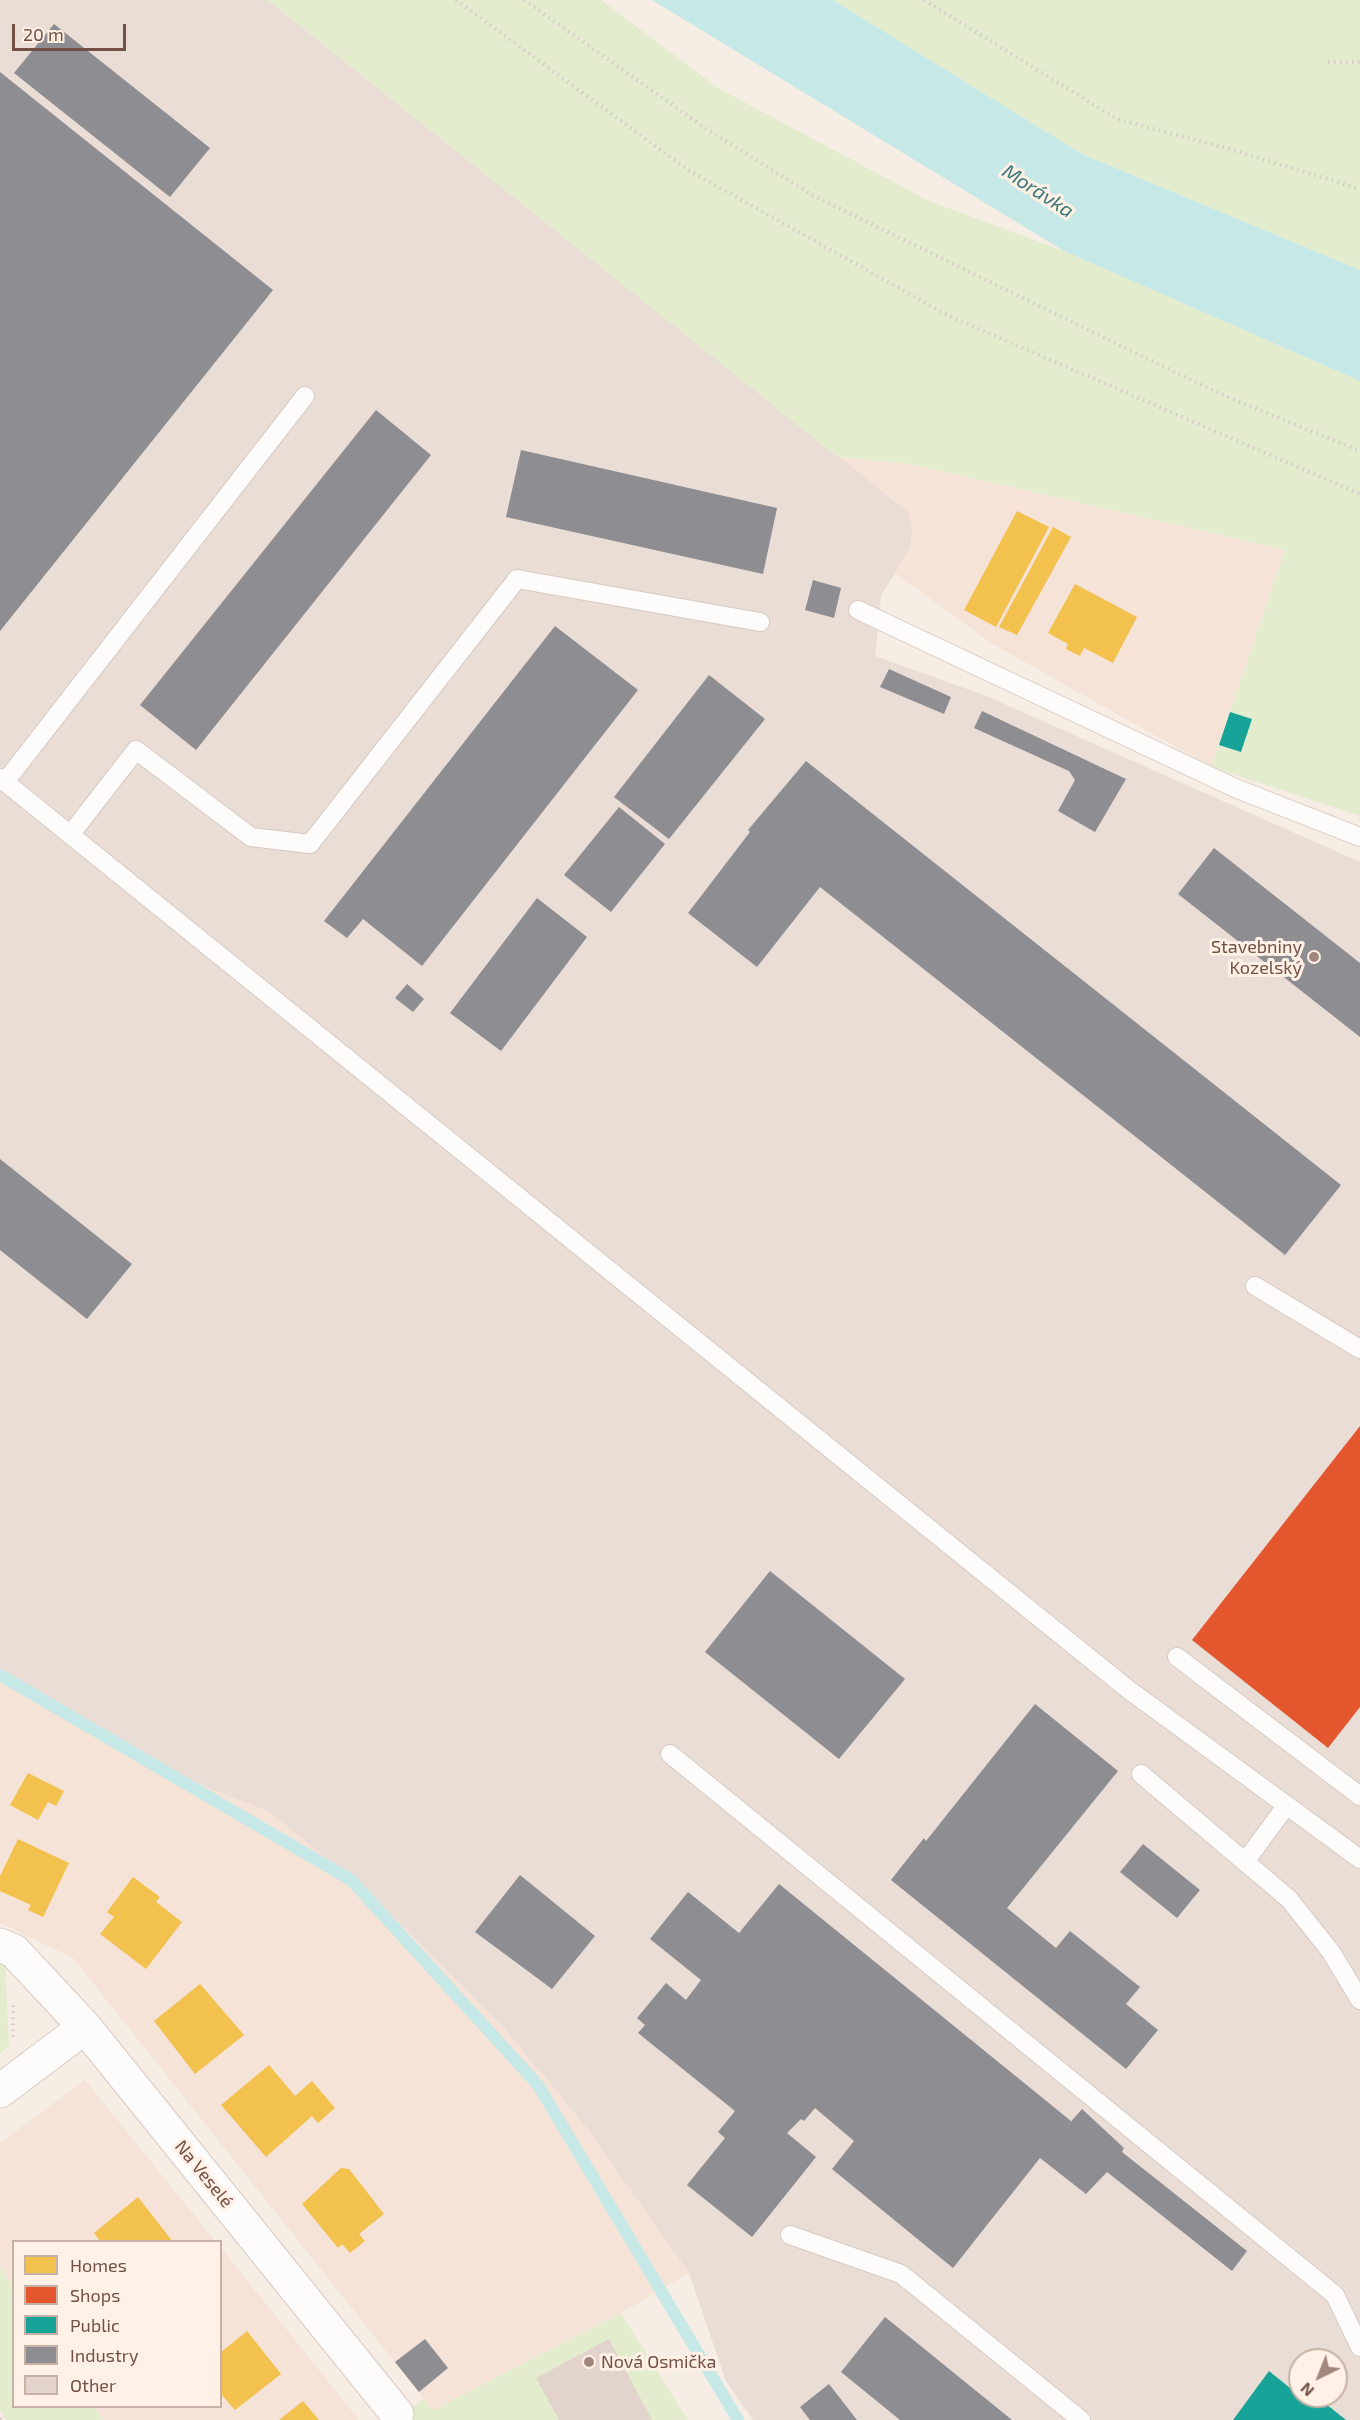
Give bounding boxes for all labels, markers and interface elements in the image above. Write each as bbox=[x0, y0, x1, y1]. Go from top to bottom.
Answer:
scale bar bbox=[15, 12, 129, 50]
text: 20 m bbox=[23, 23, 64, 45]
water label: Morávka bbox=[998, 159, 1078, 223]
place label: Stavebniny Kozelský bbox=[1211, 936, 1302, 978]
marker: Stavebniny Kozelský bbox=[1307, 950, 1321, 964]
street label: Na Veselé bbox=[170, 2136, 238, 2212]
legend bbox=[12, 2240, 222, 2408]
text: Homes bbox=[70, 2254, 127, 2276]
text: Shops bbox=[70, 2284, 120, 2306]
text: Public bbox=[70, 2314, 120, 2336]
text: Industry bbox=[70, 2344, 139, 2366]
north arrow bbox=[1288, 2348, 1348, 2408]
place label: Nová Osmička bbox=[601, 2351, 716, 2373]
marker: Nová Osmička bbox=[582, 2355, 596, 2369]
text: Other bbox=[70, 2374, 116, 2396]
text: N bbox=[1296, 2379, 1317, 2401]

